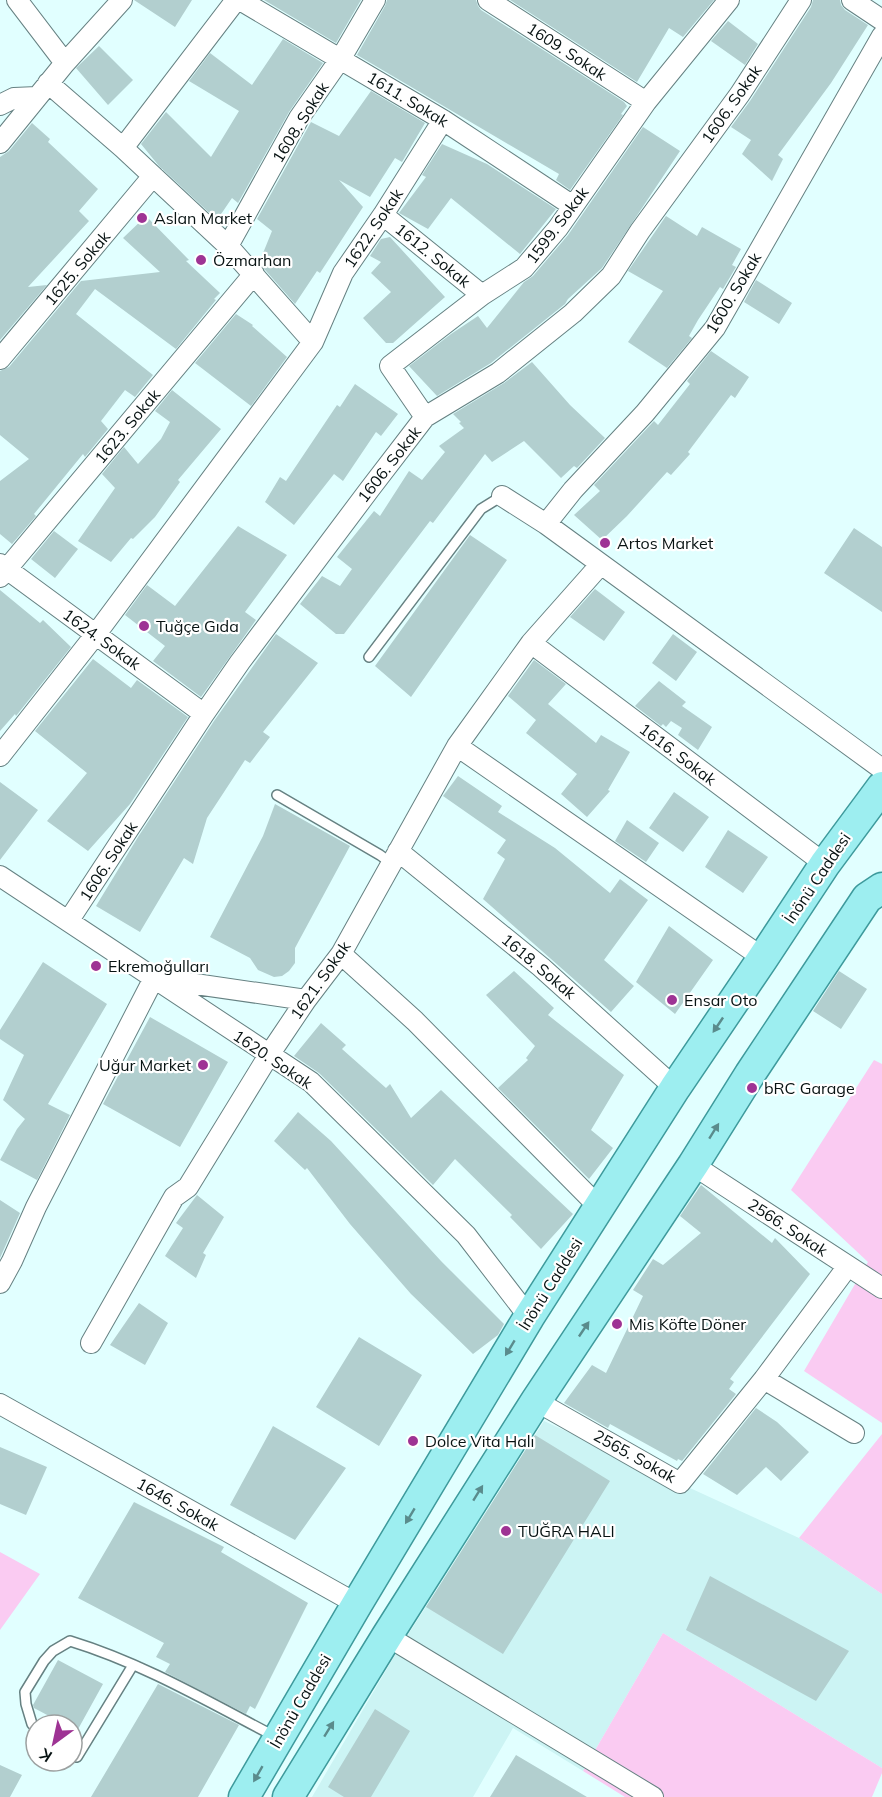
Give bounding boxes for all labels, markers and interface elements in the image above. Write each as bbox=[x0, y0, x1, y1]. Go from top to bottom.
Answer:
street label: 1609. Sokak bbox=[523, 18, 611, 85]
street label: 1606. Sokak bbox=[697, 60, 766, 147]
street label: 1611. Sokak bbox=[364, 67, 453, 131]
street label: 1608. Sokak bbox=[267, 77, 333, 166]
street label: 1599. Sokak bbox=[522, 182, 593, 267]
street label: 1622. Sokak bbox=[339, 184, 407, 271]
place label: Aslan Market bbox=[154, 208, 252, 228]
marker: Aslan Market bbox=[135, 211, 149, 225]
street label: 1612. Sokak bbox=[391, 218, 475, 292]
street label: 1625. Sokak bbox=[40, 226, 114, 309]
street label: 1600. Sokak bbox=[701, 248, 765, 337]
place label: Özmarhan bbox=[213, 250, 291, 270]
marker: Özmarhan bbox=[194, 253, 208, 267]
street label: 1623. Sokak bbox=[90, 384, 164, 467]
street label: 1606. Sokak bbox=[353, 421, 425, 506]
place label: Artos Market bbox=[617, 533, 714, 553]
marker: Artos Market bbox=[598, 536, 612, 550]
street label: 1624. Sokak bbox=[59, 604, 145, 674]
place label: Tuğçe Gıda bbox=[156, 616, 239, 636]
marker: Tuğçe Gıda bbox=[137, 619, 151, 633]
street label: 1616. Sokak bbox=[636, 719, 721, 790]
street label: 1606. Sokak bbox=[75, 817, 142, 905]
street label: İnönü Caddesi bbox=[779, 829, 855, 927]
street label: 1618. Sokak bbox=[498, 929, 581, 1003]
street label: 1621. Sokak bbox=[286, 936, 355, 1023]
place label: Ekremoğulları bbox=[108, 956, 209, 976]
marker: Ekremoğulları bbox=[89, 959, 103, 973]
place label: Ensar Oto bbox=[684, 990, 757, 1010]
marker: Ensar Oto bbox=[665, 993, 679, 1007]
one-way arrow bbox=[712, 1017, 724, 1033]
street label: 1620. Sokak bbox=[230, 1025, 317, 1093]
place label: Uğur Market bbox=[99, 1055, 191, 1075]
marker: Uğur Market bbox=[196, 1058, 210, 1072]
place label: bRC Garage bbox=[764, 1078, 855, 1098]
marker: bRC Garage bbox=[745, 1081, 759, 1095]
one-way arrow bbox=[709, 1123, 720, 1140]
street label: 2566. Sokak bbox=[744, 1194, 832, 1261]
street label: İnönü Caddesi bbox=[514, 1234, 586, 1334]
place label: Mis Köfte Döner bbox=[629, 1314, 746, 1334]
marker: Mis Köfte Döner bbox=[610, 1317, 624, 1331]
one-way arrow bbox=[578, 1322, 590, 1338]
one-way arrow bbox=[505, 1340, 515, 1357]
street label: 2565. Sokak bbox=[590, 1425, 680, 1487]
place label: Dolce Vita Halı bbox=[425, 1431, 534, 1451]
marker: Dolce Vita Halı bbox=[406, 1434, 420, 1448]
street label: 1646. Sokak bbox=[133, 1473, 223, 1535]
one-way arrow bbox=[472, 1485, 483, 1501]
one-way arrow bbox=[404, 1508, 415, 1524]
place label: TUĞRA HALI bbox=[518, 1521, 615, 1541]
marker: TUĞRA HALI bbox=[499, 1524, 513, 1538]
street label: İnönü Caddesi bbox=[265, 1650, 335, 1752]
north arrow bbox=[24, 1713, 84, 1773]
one-way arrow bbox=[324, 1721, 335, 1737]
text: K bbox=[35, 1744, 56, 1767]
one-way arrow bbox=[252, 1766, 263, 1782]

